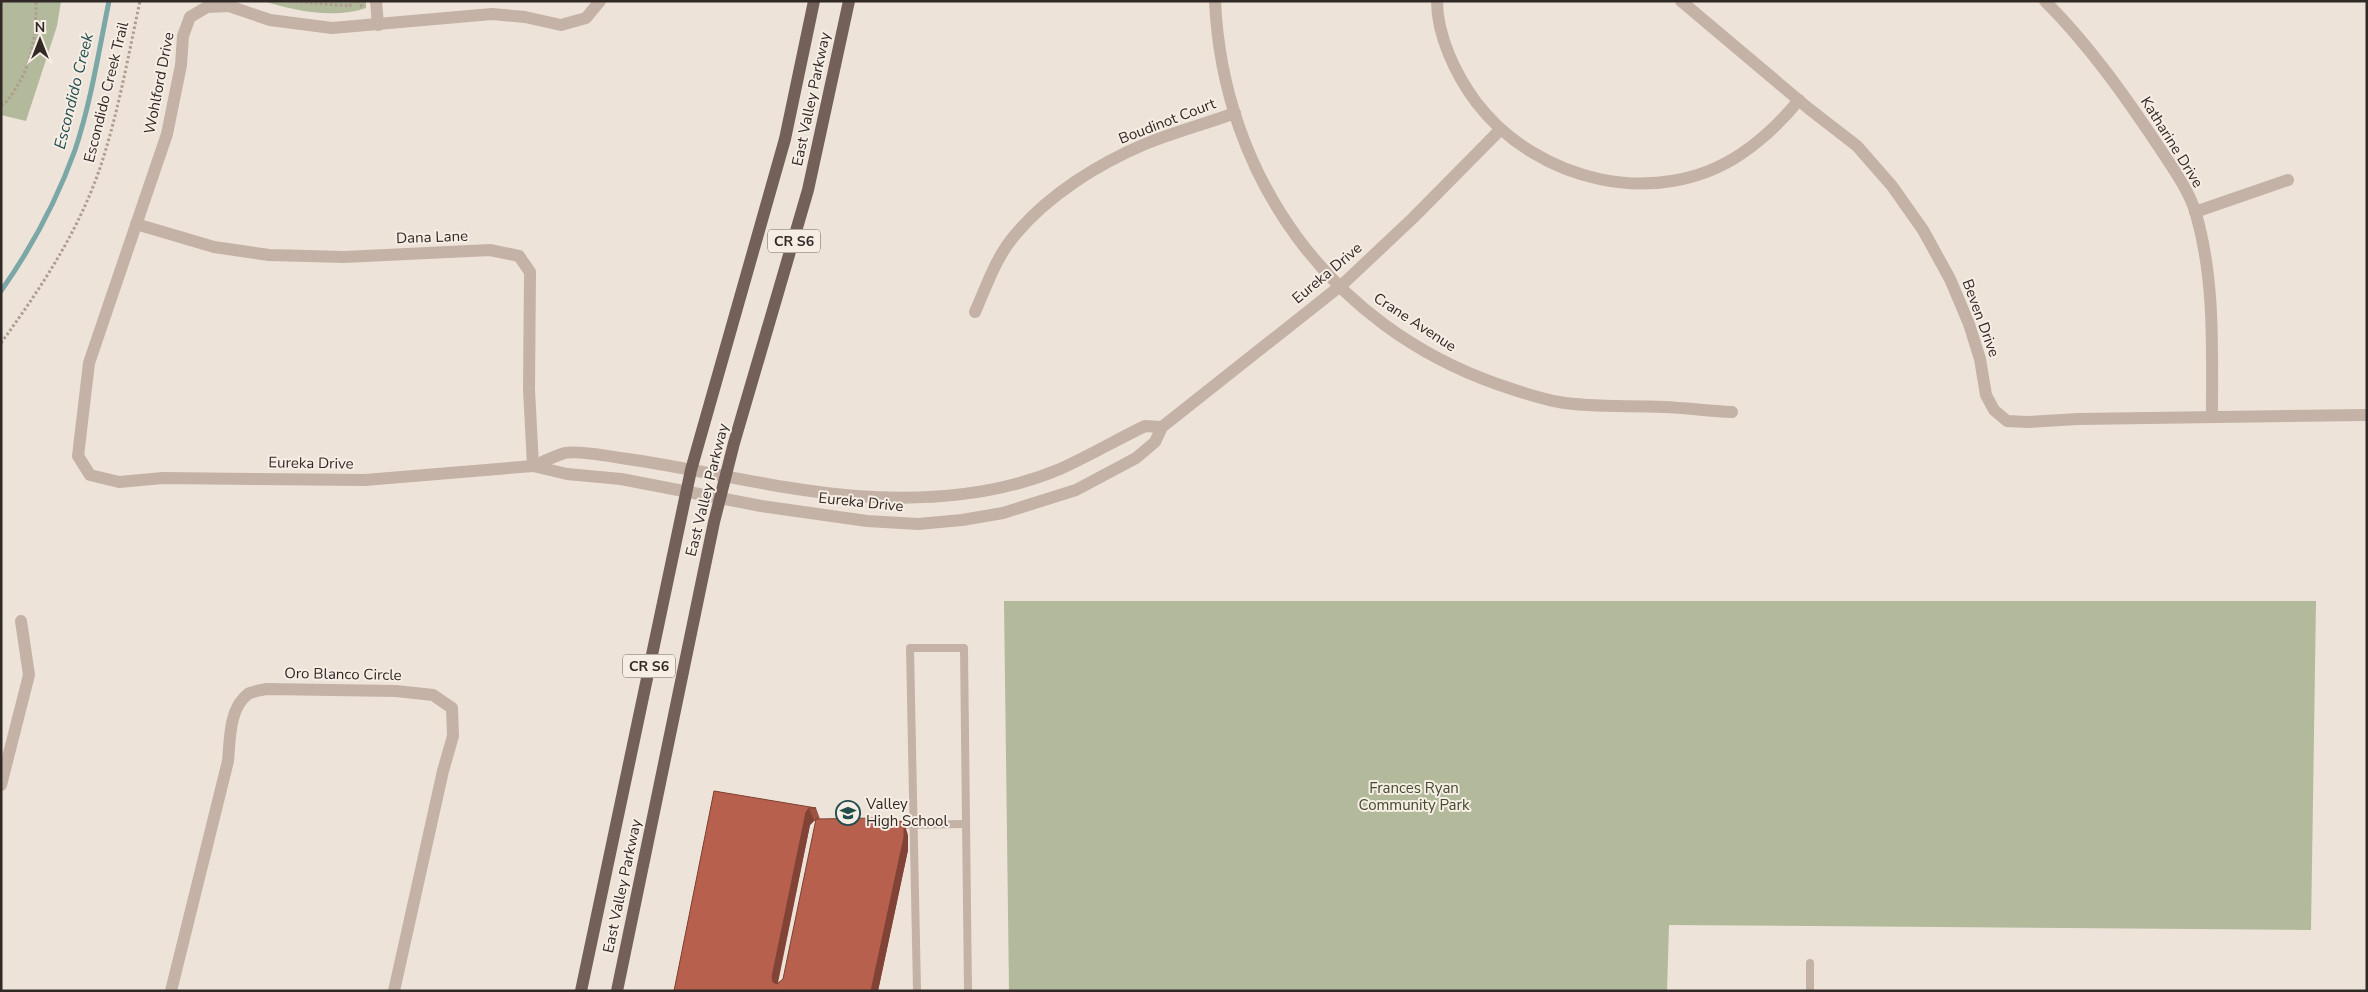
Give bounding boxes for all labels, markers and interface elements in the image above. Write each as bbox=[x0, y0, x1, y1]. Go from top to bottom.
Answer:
north arrow bbox=[15, 15, 65, 65]
text: N bbox=[35, 18, 45, 37]
street label: Escondido Creek Trail bbox=[79, 19, 133, 164]
water label: Escondido Creek bbox=[49, 30, 99, 151]
street label: Wohlford Drive bbox=[139, 30, 179, 136]
street label: East Valley Parkway bbox=[787, 30, 835, 168]
street label: Boudinot Court bbox=[1116, 93, 1219, 149]
street label: Katharine Drive bbox=[2136, 93, 2208, 191]
street label: Dana Lane bbox=[396, 226, 468, 248]
road number: CR S6 bbox=[768, 230, 820, 252]
street label: Eureka Drive bbox=[1288, 238, 1366, 308]
street label: Beven Drive bbox=[1958, 276, 2004, 360]
street label: Crane Avenue bbox=[1370, 288, 1460, 356]
street label: East Valley Parkway bbox=[681, 421, 733, 559]
street label: Eureka Drive bbox=[268, 452, 354, 474]
street label: Eureka Drive bbox=[818, 488, 904, 516]
road number: CR S6 bbox=[623, 654, 675, 678]
street label: Oro Blanco Circle bbox=[284, 663, 402, 685]
park label: Frances Ryan Community Park bbox=[1359, 778, 1470, 815]
place label: Valley High School bbox=[865, 794, 948, 831]
school or university icon: Valley High School bbox=[835, 800, 861, 826]
street label: East Valley Parkway bbox=[598, 817, 646, 955]

